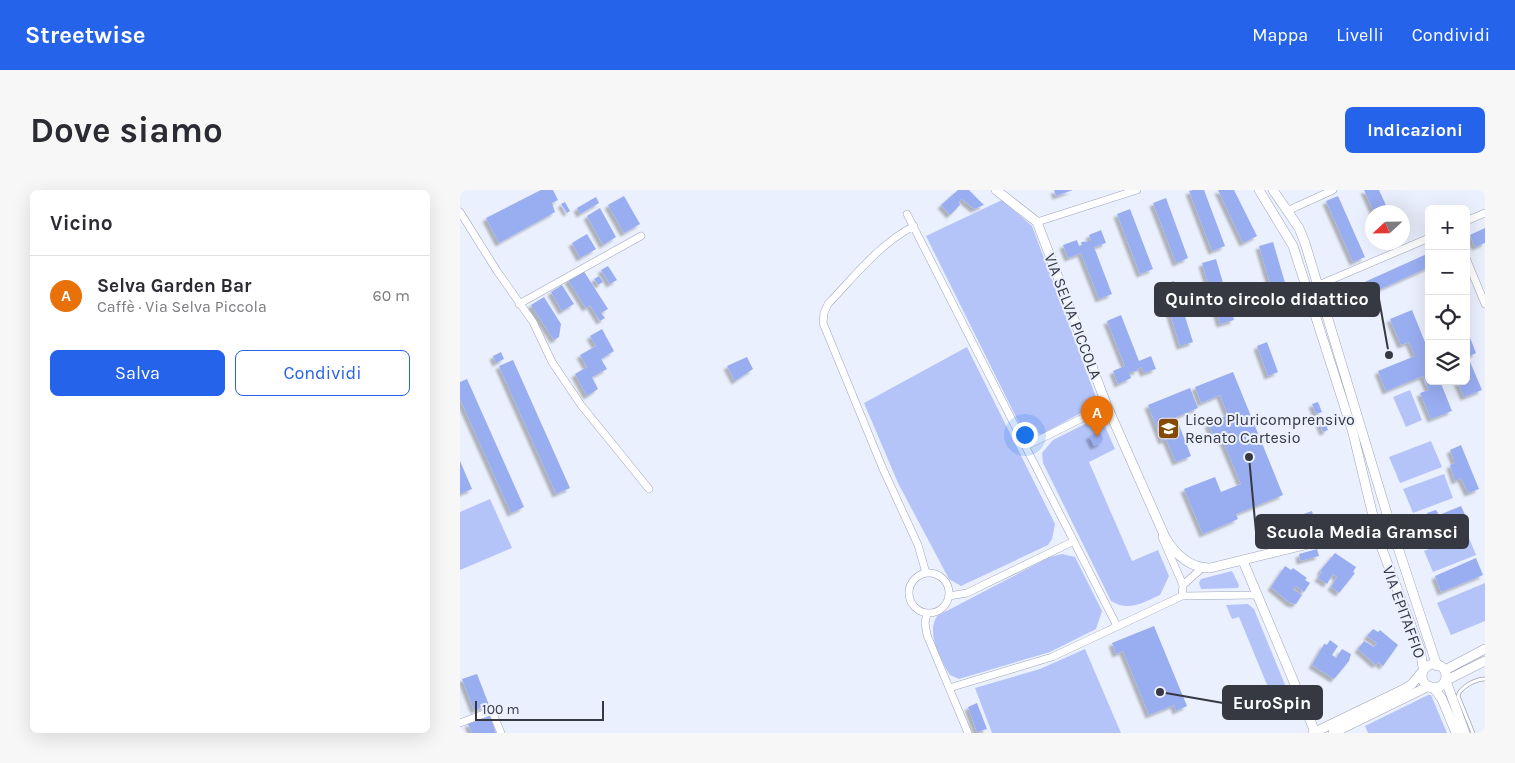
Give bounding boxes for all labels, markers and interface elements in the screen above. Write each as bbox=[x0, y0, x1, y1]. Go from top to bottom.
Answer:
text: Streetwise bbox=[25, 21, 146, 49]
text: Mappa bbox=[1252, 24, 1308, 46]
text: Livelli bbox=[1336, 24, 1384, 46]
text: Condividi bbox=[1412, 24, 1490, 46]
button: Indicazioni bbox=[1345, 107, 1485, 153]
text: Dove siamo bbox=[30, 110, 223, 151]
north arrow bbox=[1365, 205, 1410, 250]
map controls bbox=[1425, 205, 1470, 385]
button: + bbox=[1425, 205, 1470, 250]
text: Vicino bbox=[50, 211, 113, 235]
street label: VIA SELVA PICCOLA bbox=[1040, 250, 1106, 382]
button: − bbox=[1425, 250, 1470, 295]
text: Selva Garden Bar bbox=[97, 275, 251, 297]
callout: Quinto circolo didattico bbox=[1155, 283, 1379, 316]
text: A bbox=[61, 286, 71, 305]
text: 60 m bbox=[373, 286, 410, 305]
text: Quinto circolo didattico bbox=[1165, 288, 1369, 310]
button: locate bbox=[1425, 295, 1470, 340]
text: Caffè · Via Selva Piccola bbox=[97, 297, 267, 316]
button: layers bbox=[1425, 340, 1470, 385]
button: Salva bbox=[50, 350, 225, 396]
button: Condividi bbox=[235, 350, 410, 396]
pin: A bbox=[1081, 396, 1113, 437]
place label: Liceo Pluricomprensivo Renato Cartesio bbox=[1185, 410, 1355, 447]
school or university icon: Liceo Pluricomprensivo Renato Cartesio bbox=[1157, 416, 1181, 440]
your location bbox=[1012, 422, 1038, 448]
callout: Scuola Media Gramsci bbox=[1256, 515, 1468, 548]
text: Scuola Media Gramsci bbox=[1266, 521, 1458, 543]
street label: VIA EPITAFFIO bbox=[1378, 563, 1430, 661]
callout: EuroSpin bbox=[1223, 686, 1322, 719]
text: EuroSpin bbox=[1233, 692, 1311, 714]
scale bar bbox=[475, 698, 604, 721]
text: 100 m bbox=[482, 701, 520, 718]

